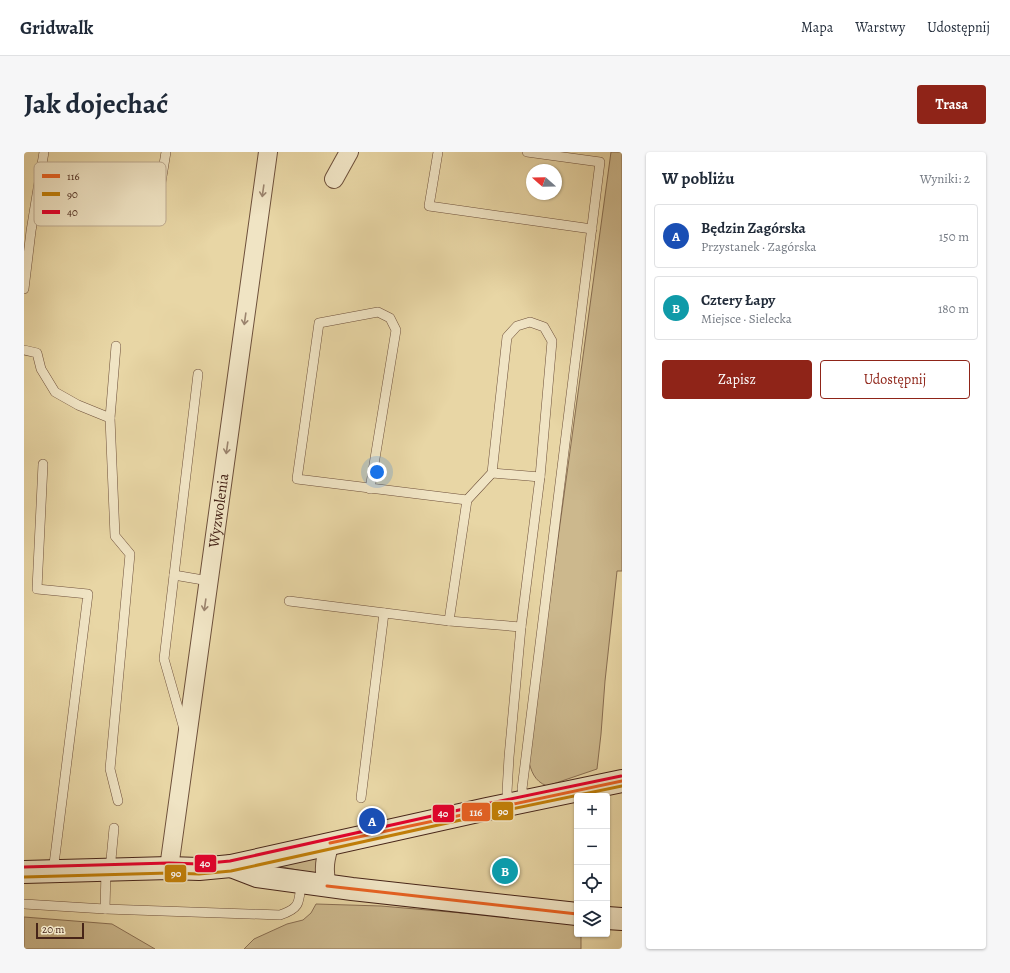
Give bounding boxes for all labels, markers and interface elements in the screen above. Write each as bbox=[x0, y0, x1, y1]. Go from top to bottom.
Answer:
text: Gridwalk bbox=[20, 15, 93, 41]
text: Mapa bbox=[801, 18, 833, 37]
text: Warstwy bbox=[855, 18, 905, 37]
text: Udostępnij bbox=[927, 18, 990, 37]
text: Jak dojechać bbox=[24, 85, 168, 123]
button: Trasa bbox=[917, 85, 986, 124]
legend bbox=[34, 162, 166, 226]
north arrow bbox=[526, 164, 562, 200]
text: W pobliżu bbox=[662, 167, 734, 190]
text: 116 bbox=[67, 169, 80, 184]
text: Wyniki: 2 bbox=[920, 170, 970, 187]
one-way arrow bbox=[259, 184, 266, 197]
text: 90 bbox=[67, 187, 78, 202]
text: 40 bbox=[67, 205, 78, 220]
text: Będzin Zagórska bbox=[701, 218, 806, 238]
text: A bbox=[672, 228, 680, 245]
text: 150 m bbox=[939, 228, 969, 245]
text: Przystanek · Zagórska bbox=[701, 238, 816, 255]
text: Cztery Łapy bbox=[701, 290, 775, 310]
text: B bbox=[672, 300, 680, 317]
text: 180 m bbox=[938, 300, 969, 317]
text: Miejsce · Sielecka bbox=[701, 310, 792, 327]
one-way arrow bbox=[241, 312, 249, 325]
button: Zapisz bbox=[662, 360, 812, 399]
button: Udostępnij bbox=[820, 360, 970, 399]
one-way arrow bbox=[223, 441, 231, 454]
your location bbox=[367, 462, 387, 482]
street label: Wyzwolenia bbox=[203, 472, 233, 550]
one-way arrow bbox=[201, 598, 209, 611]
map controls bbox=[574, 793, 610, 937]
button: + bbox=[574, 793, 610, 829]
line badge: 90 bbox=[491, 801, 514, 821]
line badge: 116 bbox=[461, 802, 491, 822]
line badge: 40 bbox=[432, 804, 455, 823]
text: 90 bbox=[498, 804, 509, 819]
text: 116 bbox=[469, 805, 483, 820]
pin: A bbox=[359, 806, 385, 836]
text: 40 bbox=[438, 806, 449, 821]
button: − bbox=[574, 829, 610, 865]
line badge: 40 bbox=[194, 854, 217, 873]
text: 40 bbox=[200, 856, 211, 871]
pin: B bbox=[492, 856, 518, 886]
line badge: 90 bbox=[164, 864, 187, 883]
button: locate bbox=[574, 865, 610, 901]
text: 90 bbox=[171, 866, 182, 881]
button: layers bbox=[574, 901, 610, 937]
scale bar bbox=[36, 921, 84, 940]
text: 20 m bbox=[42, 922, 64, 937]

